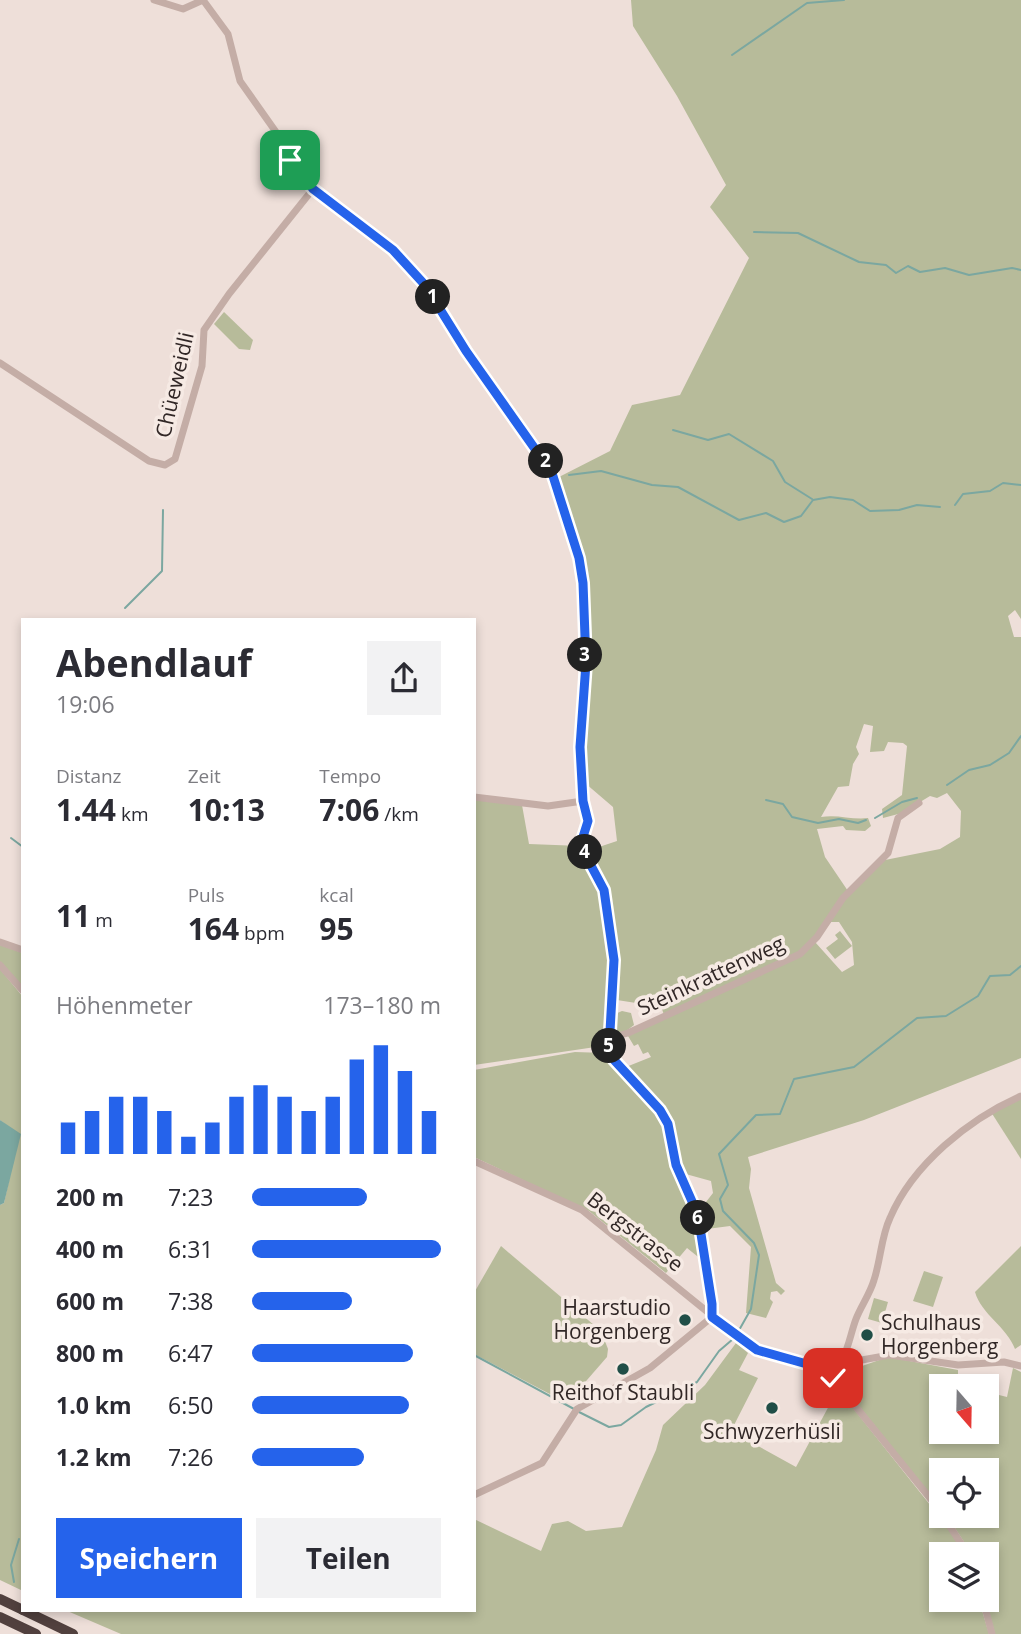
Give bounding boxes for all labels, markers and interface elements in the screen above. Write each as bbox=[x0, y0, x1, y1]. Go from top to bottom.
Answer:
pin bbox=[260, 130, 320, 190]
icon: arrive bbox=[271, 141, 309, 179]
pin: 1 bbox=[416, 280, 450, 314]
text: 1 bbox=[427, 283, 438, 309]
street label: Chüeweidli bbox=[148, 329, 200, 440]
pin: 2 bbox=[528, 444, 564, 478]
text: 2 bbox=[540, 447, 551, 473]
text: Abendlauf bbox=[56, 636, 252, 688]
pin: 3 bbox=[568, 638, 602, 672]
button: share bbox=[367, 641, 441, 715]
text: 3 bbox=[579, 641, 590, 667]
text: 19:06 bbox=[56, 688, 115, 720]
text: Distanz bbox=[56, 763, 122, 789]
text: Zeit bbox=[188, 763, 221, 789]
text: Tempo bbox=[319, 763, 381, 789]
text: 1.44 bbox=[56, 789, 116, 830]
text: 10:13 bbox=[188, 789, 265, 830]
text: 7:06 bbox=[319, 789, 379, 830]
text: km bbox=[116, 801, 149, 827]
text: /km bbox=[379, 801, 419, 827]
pin: 4 bbox=[568, 834, 602, 870]
text: 4 bbox=[579, 838, 590, 864]
text: Puls bbox=[188, 882, 225, 908]
text: kcal bbox=[319, 882, 354, 908]
text: 11 bbox=[56, 895, 90, 936]
text: m bbox=[90, 907, 113, 933]
text: 164 bbox=[188, 908, 239, 949]
text: 95 bbox=[319, 908, 354, 949]
text: bpm bbox=[239, 920, 285, 946]
street label: Steinkrattenweg bbox=[632, 929, 789, 1021]
text: Höhenmeter bbox=[56, 989, 193, 1021]
text: 173–180 m bbox=[323, 989, 441, 1021]
pin: 5 bbox=[592, 1028, 626, 1064]
text: 5 bbox=[603, 1032, 614, 1058]
text: 200 m bbox=[56, 1181, 124, 1213]
text: 7:23 bbox=[168, 1181, 214, 1213]
street label: Bergstrasse bbox=[582, 1185, 690, 1278]
pin: 6 bbox=[680, 1200, 716, 1236]
text: 6 bbox=[692, 1204, 703, 1230]
text: 400 m bbox=[56, 1233, 124, 1265]
text: 6:31 bbox=[168, 1233, 214, 1265]
text: 600 m bbox=[56, 1285, 124, 1317]
text: 7:38 bbox=[168, 1285, 214, 1317]
place label: Haarstudio Horgenberg bbox=[554, 1293, 671, 1345]
place label: Schulhaus Horgenberg bbox=[881, 1308, 998, 1360]
marker: Haarstudio Horgenberg bbox=[677, 1312, 693, 1328]
marker: Schulhaus Horgenberg bbox=[859, 1327, 875, 1343]
text: 800 m bbox=[56, 1337, 124, 1369]
text: 6:47 bbox=[168, 1337, 214, 1369]
pin bbox=[803, 1348, 863, 1408]
icon: check bbox=[814, 1359, 852, 1397]
marker: Reithof Staubli bbox=[615, 1361, 631, 1377]
north arrow bbox=[929, 1374, 999, 1444]
map controls bbox=[929, 1374, 999, 1612]
place label: Reithof Staubli bbox=[552, 1378, 694, 1406]
text: 1.0 km bbox=[56, 1389, 132, 1421]
text: 6:50 bbox=[168, 1389, 214, 1421]
marker: Schwyzerhüsli bbox=[764, 1400, 780, 1416]
place label: Schwyzerhüsli bbox=[703, 1417, 841, 1445]
text: 1.2 km bbox=[56, 1441, 132, 1473]
text: 7:26 bbox=[168, 1441, 214, 1473]
button: locate bbox=[929, 1458, 999, 1528]
button: Speichern bbox=[56, 1518, 242, 1598]
button: Teilen bbox=[256, 1518, 441, 1598]
button: layers bbox=[929, 1542, 999, 1612]

